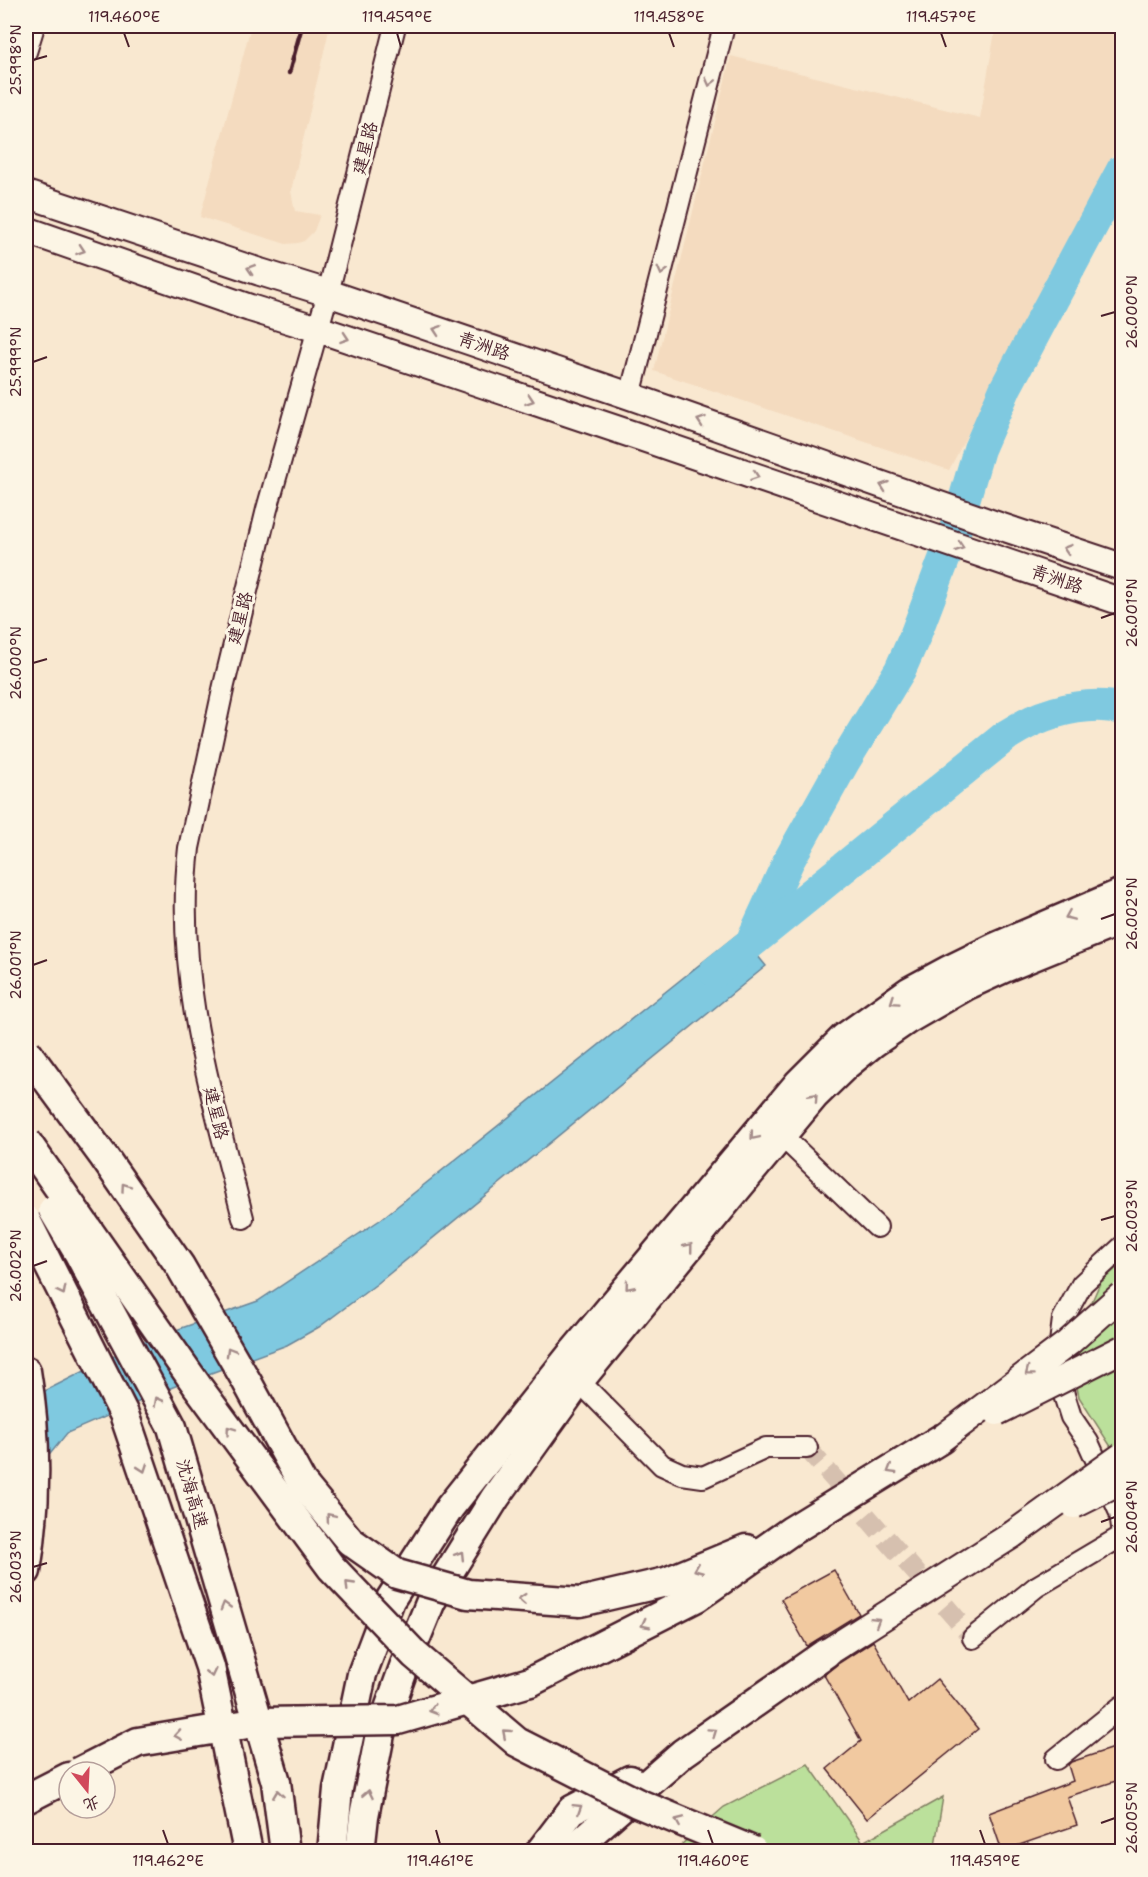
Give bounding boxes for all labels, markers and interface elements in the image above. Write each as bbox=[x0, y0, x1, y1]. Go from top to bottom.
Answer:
text: 119.460°E bbox=[88, 7, 160, 27]
text: 119.459°E bbox=[362, 7, 432, 27]
text: 119.458°E bbox=[634, 7, 704, 27]
text: 119.457°E bbox=[906, 7, 976, 27]
text: 25.998°N bbox=[6, 24, 26, 96]
one-way arrow bbox=[704, 77, 717, 87]
street label: 建星路 bbox=[347, 119, 383, 177]
one-way arrow bbox=[75, 242, 86, 255]
one-way arrow bbox=[247, 264, 257, 277]
one-way arrow bbox=[656, 266, 669, 276]
text: 26.000°N bbox=[1122, 275, 1142, 349]
one-way arrow bbox=[432, 325, 443, 337]
street label: 青洲路 bbox=[455, 326, 513, 366]
text: 25.999°N bbox=[6, 327, 26, 397]
one-way arrow bbox=[339, 331, 350, 344]
one-way arrow bbox=[524, 393, 535, 406]
one-way arrow bbox=[696, 416, 706, 429]
one-way arrow bbox=[749, 469, 760, 482]
one-way arrow bbox=[880, 480, 890, 493]
one-way arrow bbox=[954, 539, 965, 552]
one-way arrow bbox=[1062, 544, 1073, 556]
street label: 青洲路 bbox=[1028, 559, 1086, 599]
text: 26.001°N bbox=[1122, 578, 1142, 648]
street label: 建星路 bbox=[222, 589, 258, 647]
text: 26.000°N bbox=[6, 626, 26, 700]
text: 26.002°N bbox=[1122, 877, 1142, 951]
one-way arrow bbox=[1064, 909, 1075, 921]
text: 26.001°N bbox=[6, 930, 26, 1000]
one-way arrow bbox=[890, 994, 900, 1006]
street label: 建星路 bbox=[198, 1084, 234, 1142]
one-way arrow bbox=[807, 1093, 818, 1104]
one-way arrow bbox=[750, 1129, 761, 1140]
text: 26.003°N bbox=[1122, 1179, 1142, 1253]
one-way arrow bbox=[121, 1183, 132, 1194]
text: 26.002°N bbox=[6, 1229, 26, 1303]
one-way arrow bbox=[682, 1243, 693, 1254]
one-way arrow bbox=[625, 1279, 636, 1290]
one-way arrow bbox=[54, 1285, 66, 1296]
one-way arrow bbox=[225, 1347, 237, 1357]
one-way arrow bbox=[1024, 1365, 1035, 1376]
one-way arrow bbox=[154, 1397, 165, 1407]
one-way arrow bbox=[227, 1426, 238, 1437]
street label: 沈海高速 bbox=[171, 1456, 213, 1532]
one-way arrow bbox=[135, 1462, 148, 1473]
one-way arrow bbox=[887, 1462, 897, 1474]
text: 26.004°N bbox=[1122, 1480, 1142, 1554]
one-way arrow bbox=[327, 1513, 338, 1524]
text: 26.003°N bbox=[6, 1530, 26, 1604]
one-way arrow bbox=[453, 1551, 464, 1562]
one-way arrow bbox=[694, 1562, 705, 1574]
one-way arrow bbox=[345, 1582, 356, 1593]
one-way arrow bbox=[517, 1593, 526, 1606]
one-way arrow bbox=[220, 1601, 232, 1612]
one-way arrow bbox=[640, 1617, 651, 1628]
one-way arrow bbox=[869, 1618, 880, 1629]
one-way arrow bbox=[204, 1668, 217, 1678]
one-way arrow bbox=[428, 1703, 439, 1715]
one-way arrow bbox=[706, 1728, 717, 1739]
one-way arrow bbox=[173, 1729, 183, 1741]
one-way arrow bbox=[502, 1729, 513, 1740]
north arrow bbox=[57, 1760, 117, 1820]
text: 26.005°N bbox=[1122, 1782, 1142, 1854]
one-way arrow bbox=[272, 1789, 284, 1798]
one-way arrow bbox=[361, 1789, 374, 1799]
text: 北 bbox=[81, 1791, 102, 1816]
one-way arrow bbox=[571, 1804, 582, 1815]
one-way arrow bbox=[675, 1816, 686, 1828]
text: 119.462°E bbox=[132, 1851, 204, 1871]
text: 119.461°E bbox=[406, 1851, 474, 1871]
text: 119.460°E bbox=[677, 1851, 749, 1871]
text: 119.459°E bbox=[950, 1851, 1020, 1871]

